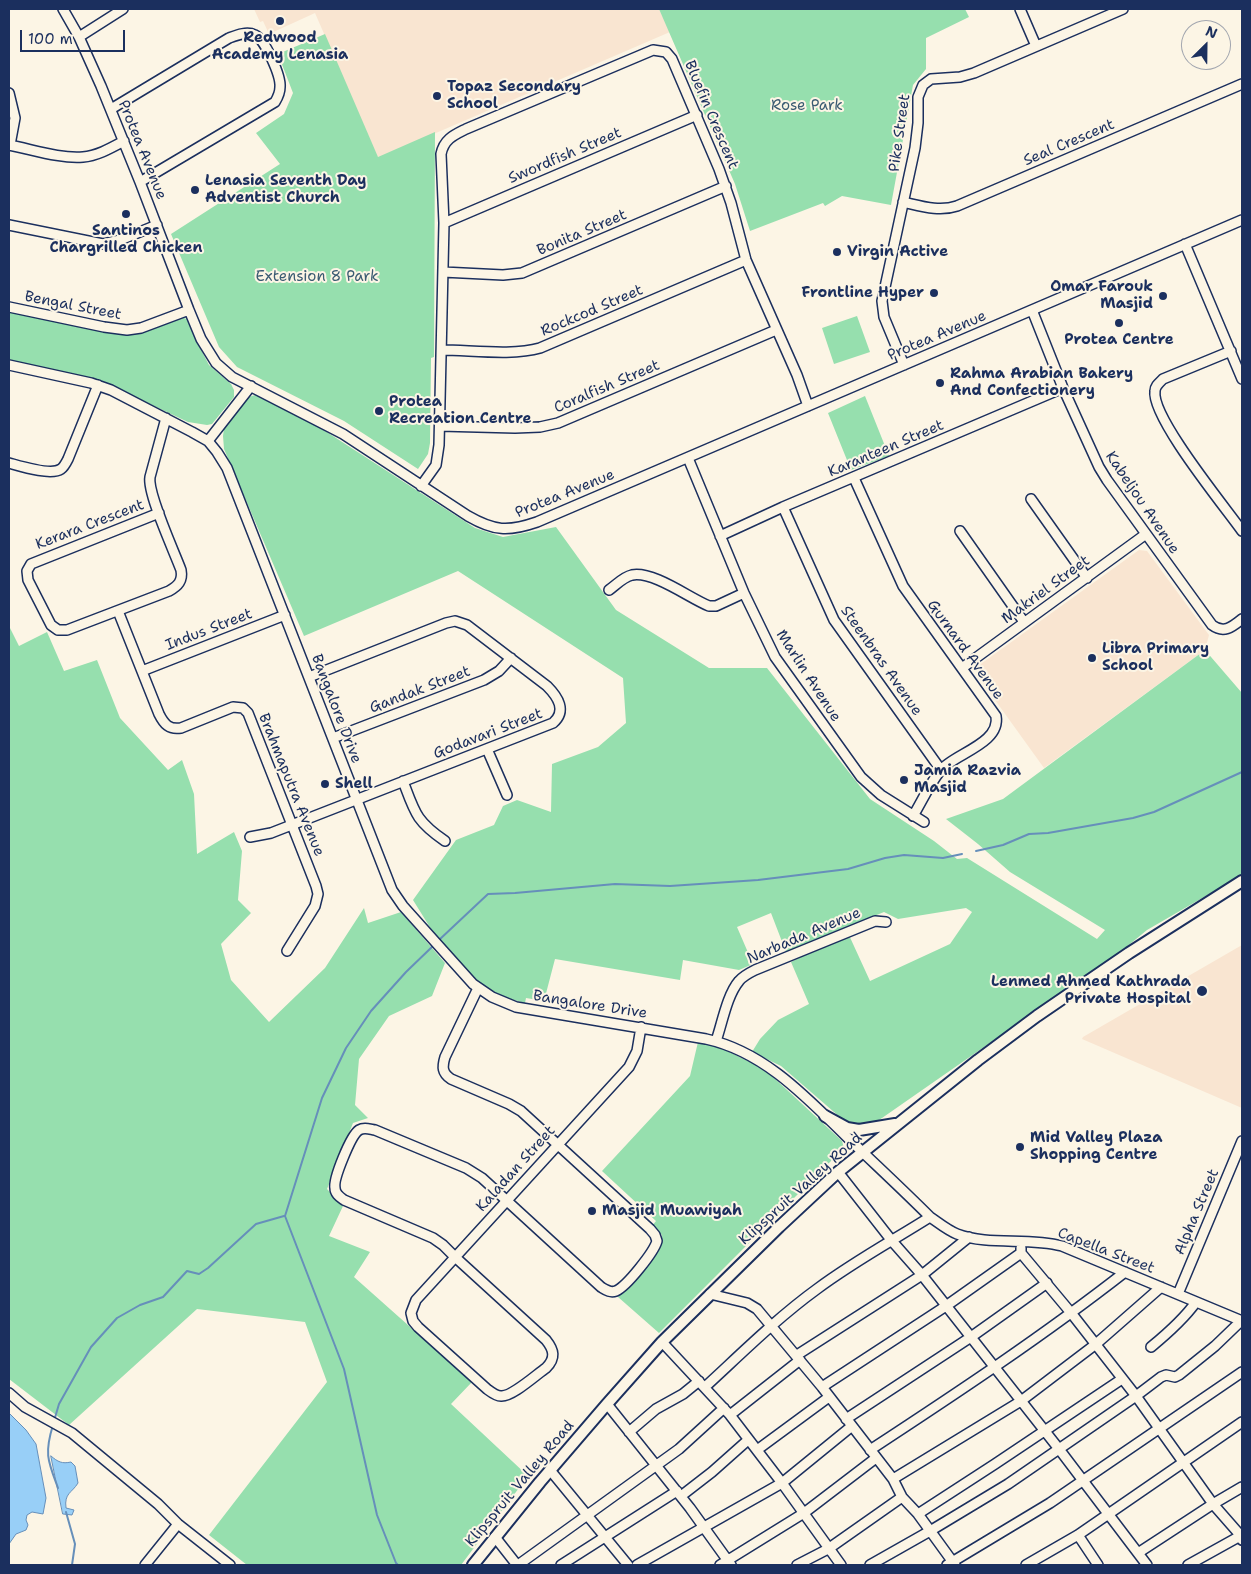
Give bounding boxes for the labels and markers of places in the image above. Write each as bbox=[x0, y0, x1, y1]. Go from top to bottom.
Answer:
marker: Redwood Academy Lenasia bbox=[274, 15, 286, 27]
place label: Redwood Academy Lenasia bbox=[212, 29, 348, 64]
place label: Topaz Secondary School bbox=[447, 78, 581, 113]
marker: Topaz Secondary School bbox=[431, 90, 443, 102]
place label: Lenasia Seventh Day Adventist Church bbox=[205, 172, 367, 207]
marker: Lenasia Seventh Day Adventist Church bbox=[189, 184, 201, 196]
marker: Santinos Chargrilled Chicken bbox=[120, 208, 132, 220]
place label: Santinos Chargrilled Chicken bbox=[49, 222, 203, 257]
place label: Virgin Active bbox=[847, 243, 948, 261]
marker: Virgin Active bbox=[831, 246, 843, 258]
place label: Omar Farouk Masjid bbox=[1050, 278, 1153, 313]
place label: Frontline Hyper bbox=[802, 284, 924, 302]
marker: Frontline Hyper bbox=[928, 287, 940, 299]
marker: Omar Farouk Masjid bbox=[1157, 290, 1169, 302]
marker: Protea Centre bbox=[1113, 317, 1125, 329]
place label: Protea Centre bbox=[1064, 331, 1174, 349]
place label: Rahma Arabian Bakery And Confectionery bbox=[950, 365, 1133, 400]
marker: Rahma Arabian Bakery And Confectionery bbox=[934, 377, 946, 389]
place label: Protea Recreation Centre bbox=[389, 393, 531, 428]
marker: Protea Recreation Centre bbox=[373, 405, 385, 417]
place label: Libra Primary School bbox=[1102, 640, 1209, 675]
marker: Libra Primary School bbox=[1086, 652, 1098, 664]
place label: Jamia Razvia Masjid bbox=[914, 762, 1021, 797]
marker: Jamia Razvia Masjid bbox=[898, 774, 910, 786]
place label: Shell bbox=[335, 775, 373, 793]
marker: Shell bbox=[319, 778, 331, 790]
place label: Lenmed Ahmed Kathrada Private Hospital bbox=[991, 973, 1191, 1008]
marker: Lenmed Ahmed Kathrada Private Hospital bbox=[1195, 984, 1209, 998]
place label: Mid Valley Plaza Shopping Centre bbox=[1030, 1129, 1163, 1164]
marker: Mid Valley Plaza Shopping Centre bbox=[1014, 1141, 1026, 1153]
place label: Masjid Muawiyah bbox=[602, 1202, 742, 1220]
marker: Masjid Muawiyah bbox=[586, 1205, 598, 1217]

